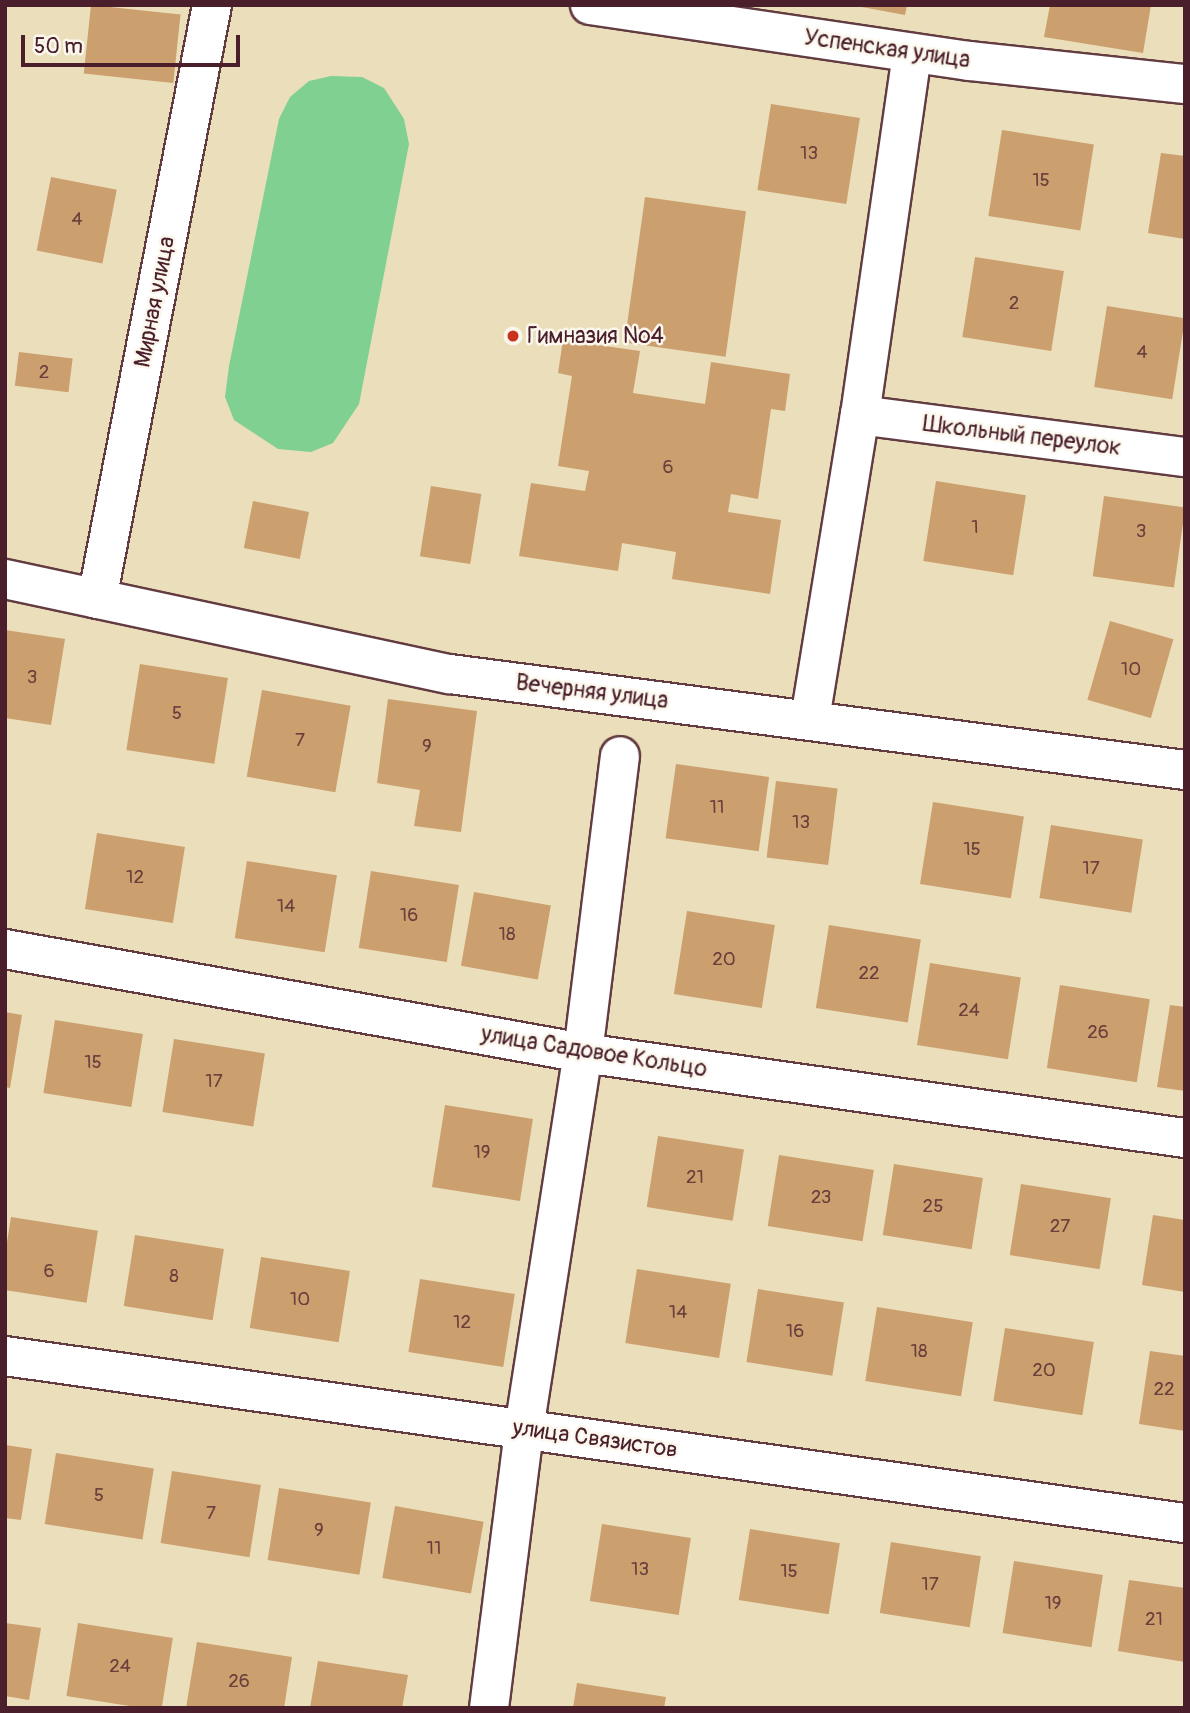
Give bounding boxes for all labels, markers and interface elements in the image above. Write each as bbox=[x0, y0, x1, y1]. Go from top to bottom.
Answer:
scale bar bbox=[24, 21, 243, 65]
street label: Успенская улица bbox=[802, 24, 972, 74]
text: 50 m bbox=[34, 33, 83, 60]
house number: 13 bbox=[800, 143, 818, 165]
house number: 15 bbox=[1032, 170, 1050, 192]
house number: 4 bbox=[71, 209, 83, 231]
street label: Мирная улица bbox=[129, 234, 181, 370]
house number: 2 bbox=[1009, 293, 1019, 315]
place label: Гимназия №4 bbox=[527, 322, 664, 350]
marker: Гимназия №4 bbox=[505, 328, 521, 344]
house number: 4 bbox=[1136, 342, 1148, 364]
house number: 2 bbox=[39, 362, 49, 384]
street label: Школьный переулок bbox=[921, 410, 1123, 462]
house number: 6 bbox=[662, 457, 674, 479]
house number: 1 bbox=[971, 517, 979, 539]
house number: 3 bbox=[1136, 521, 1146, 543]
house number: 10 bbox=[1121, 659, 1141, 681]
house number: 3 bbox=[27, 667, 37, 689]
street label: Вечерняя улица bbox=[514, 669, 670, 715]
house number: 5 bbox=[172, 703, 182, 725]
house number: 7 bbox=[295, 730, 305, 752]
house number: 9 bbox=[422, 736, 432, 758]
house number: 11 bbox=[710, 797, 724, 819]
house number: 13 bbox=[792, 812, 810, 834]
house number: 15 bbox=[963, 839, 981, 861]
house number: 17 bbox=[1082, 858, 1100, 880]
house number: 12 bbox=[126, 867, 144, 889]
house number: 14 bbox=[277, 896, 295, 918]
house number: 16 bbox=[400, 905, 418, 927]
house number: 18 bbox=[498, 924, 516, 946]
house number: 20 bbox=[712, 949, 736, 971]
house number: 22 bbox=[858, 963, 880, 985]
house number: 24 bbox=[958, 1000, 980, 1022]
street label: улица Садовое Кольцо bbox=[479, 1021, 709, 1083]
house number: 26 bbox=[1087, 1022, 1109, 1044]
house number: 15 bbox=[84, 1052, 102, 1074]
house number: 17 bbox=[205, 1071, 223, 1093]
house number: 19 bbox=[473, 1142, 491, 1164]
house number: 21 bbox=[686, 1167, 704, 1189]
house number: 23 bbox=[811, 1187, 831, 1209]
house number: 25 bbox=[923, 1196, 943, 1218]
house number: 27 bbox=[1050, 1216, 1070, 1238]
house number: 6 bbox=[43, 1261, 55, 1283]
house number: 8 bbox=[169, 1266, 179, 1288]
house number: 10 bbox=[290, 1289, 310, 1311]
house number: 14 bbox=[669, 1302, 687, 1324]
house number: 12 bbox=[453, 1312, 471, 1334]
house number: 16 bbox=[786, 1321, 804, 1343]
house number: 18 bbox=[910, 1341, 928, 1363]
house number: 20 bbox=[1032, 1360, 1056, 1382]
house number: 22 bbox=[1153, 1379, 1175, 1401]
street label: улица Связистов bbox=[511, 1414, 679, 1464]
house number: 5 bbox=[94, 1485, 104, 1507]
house number: 7 bbox=[206, 1503, 216, 1525]
house number: 9 bbox=[314, 1520, 324, 1542]
house number: 11 bbox=[427, 1538, 441, 1560]
house number: 13 bbox=[631, 1559, 649, 1581]
house number: 15 bbox=[780, 1561, 798, 1583]
house number: 17 bbox=[921, 1574, 939, 1596]
house number: 19 bbox=[1044, 1593, 1062, 1615]
house number: 21 bbox=[1145, 1609, 1163, 1631]
house number: 24 bbox=[109, 1656, 131, 1678]
house number: 26 bbox=[228, 1671, 250, 1693]

